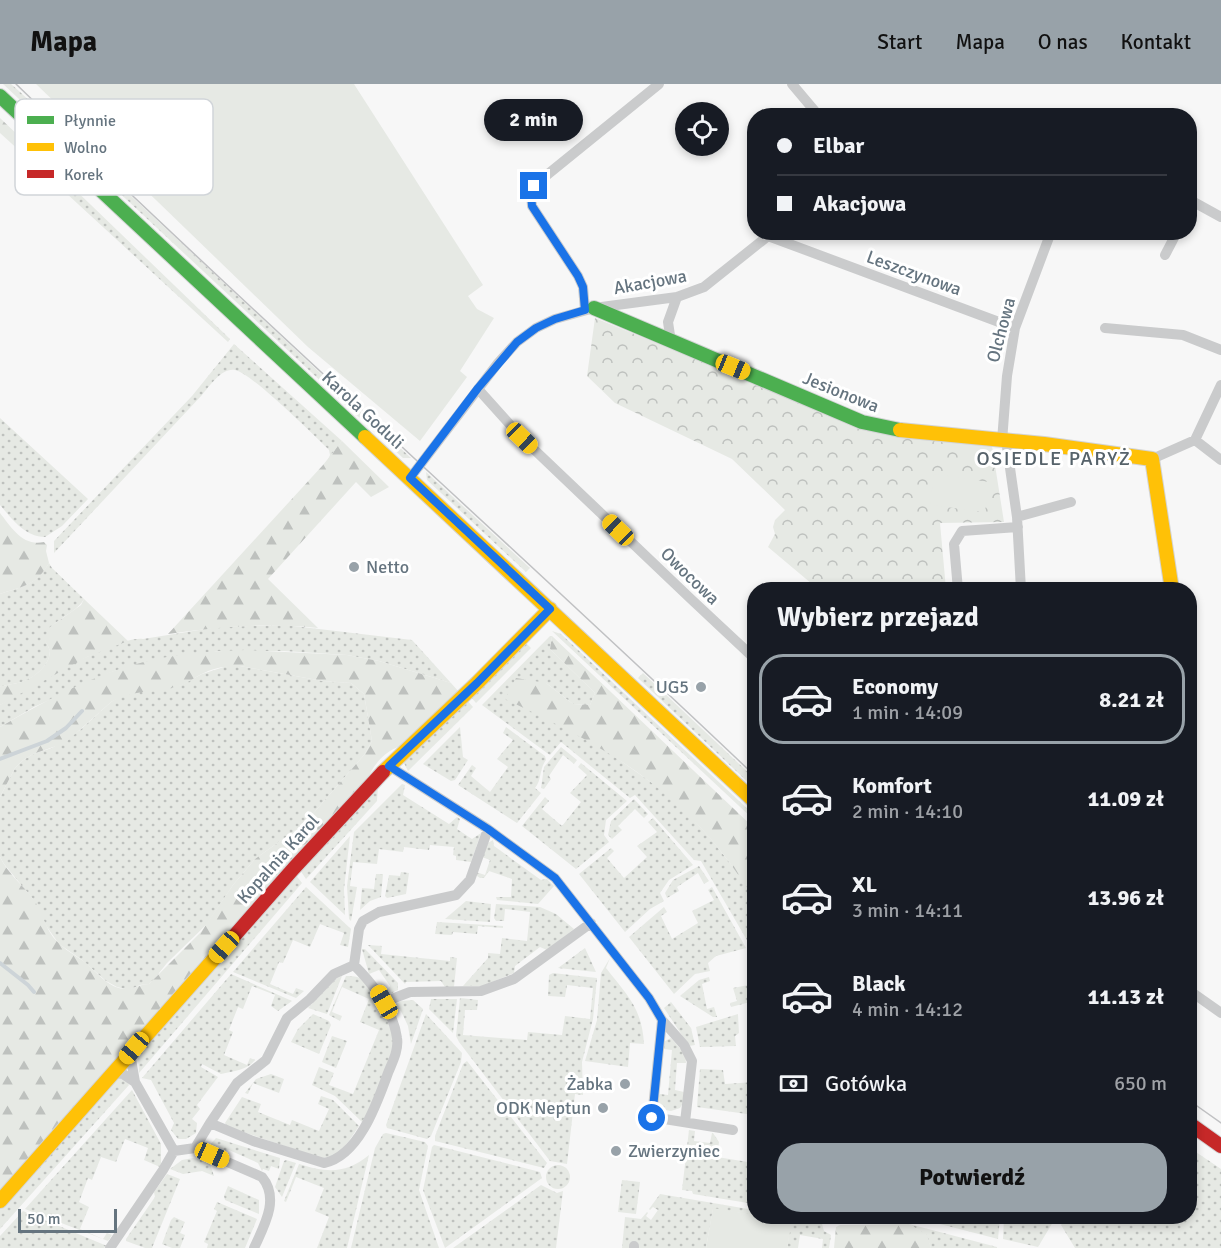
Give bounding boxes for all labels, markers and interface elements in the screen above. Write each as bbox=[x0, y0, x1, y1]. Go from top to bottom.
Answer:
text: Mapa bbox=[30, 25, 97, 59]
text: Start bbox=[877, 29, 922, 55]
text: Mapa bbox=[955, 29, 1005, 55]
text: O nas bbox=[1038, 29, 1088, 55]
text: Kontakt bbox=[1121, 29, 1191, 55]
legend bbox=[15, 99, 213, 195]
callout: 2 min bbox=[484, 99, 584, 141]
map controls bbox=[675, 102, 729, 156]
button: locate bbox=[675, 102, 729, 156]
text: 2 min bbox=[509, 107, 558, 132]
text: Płynnie bbox=[64, 111, 116, 131]
text: Elbar bbox=[813, 132, 864, 159]
text: Wolno bbox=[64, 138, 107, 158]
text: Korek bbox=[64, 165, 103, 185]
route end bbox=[520, 172, 547, 199]
text: Akacjowa bbox=[813, 190, 906, 217]
street label: Leszczynowa bbox=[863, 246, 965, 300]
street label: Akacjowa bbox=[612, 265, 688, 299]
street label: Olchowa bbox=[982, 295, 1020, 365]
car bbox=[713, 352, 753, 382]
street label: Karola Goduli bbox=[317, 366, 409, 454]
street label: Jesionowa bbox=[800, 367, 882, 417]
car bbox=[503, 419, 541, 457]
district label: OSIEDLE PARYŻ bbox=[976, 446, 1132, 471]
car bbox=[599, 511, 637, 549]
street label: Owocowa bbox=[656, 543, 724, 609]
place label: Netto bbox=[366, 556, 409, 578]
marker: Netto bbox=[347, 560, 361, 574]
text: Wybierz przejazd bbox=[777, 601, 979, 634]
icon: car bbox=[780, 672, 834, 726]
text: Economy bbox=[852, 673, 938, 700]
place label: UG5 bbox=[656, 676, 689, 698]
marker: UG5 bbox=[694, 680, 708, 694]
text: 8.21 zł bbox=[1099, 686, 1164, 713]
text: 1 min · 14:09 bbox=[852, 700, 963, 725]
icon: car bbox=[780, 771, 834, 825]
text: Komfort bbox=[852, 772, 932, 799]
text: 11.09 zł bbox=[1087, 785, 1164, 812]
text: 2 min · 14:10 bbox=[852, 799, 963, 824]
street label: Kopalnia Karol bbox=[232, 810, 324, 908]
icon: car bbox=[780, 870, 834, 924]
text: XL bbox=[852, 871, 877, 898]
text: 13.96 zł bbox=[1087, 884, 1164, 911]
text: 3 min · 14:11 bbox=[852, 898, 963, 923]
car bbox=[205, 928, 243, 966]
icon: car bbox=[780, 969, 834, 1023]
text: Black bbox=[852, 970, 906, 997]
car bbox=[367, 982, 401, 1022]
text: 11.13 zł bbox=[1087, 983, 1164, 1010]
text: 4 min · 14:12 bbox=[852, 997, 963, 1022]
car bbox=[116, 1028, 152, 1068]
icon: cash bbox=[777, 1067, 810, 1100]
text: Gotówka bbox=[825, 1070, 907, 1097]
text: 650 m bbox=[1114, 1071, 1167, 1096]
place label: Żabka bbox=[566, 1073, 613, 1095]
marker: Żabka bbox=[618, 1077, 632, 1091]
place label: ODK Neptun bbox=[496, 1097, 591, 1119]
marker: ODK Neptun bbox=[596, 1101, 610, 1115]
route start bbox=[638, 1104, 665, 1131]
car bbox=[192, 1139, 232, 1171]
place label: Zwierzyniec bbox=[628, 1140, 720, 1162]
button: Potwierdź bbox=[777, 1143, 1167, 1212]
marker: Zwierzyniec bbox=[609, 1144, 623, 1158]
scale bar bbox=[18, 1206, 117, 1234]
text: 50 m bbox=[27, 1209, 61, 1229]

